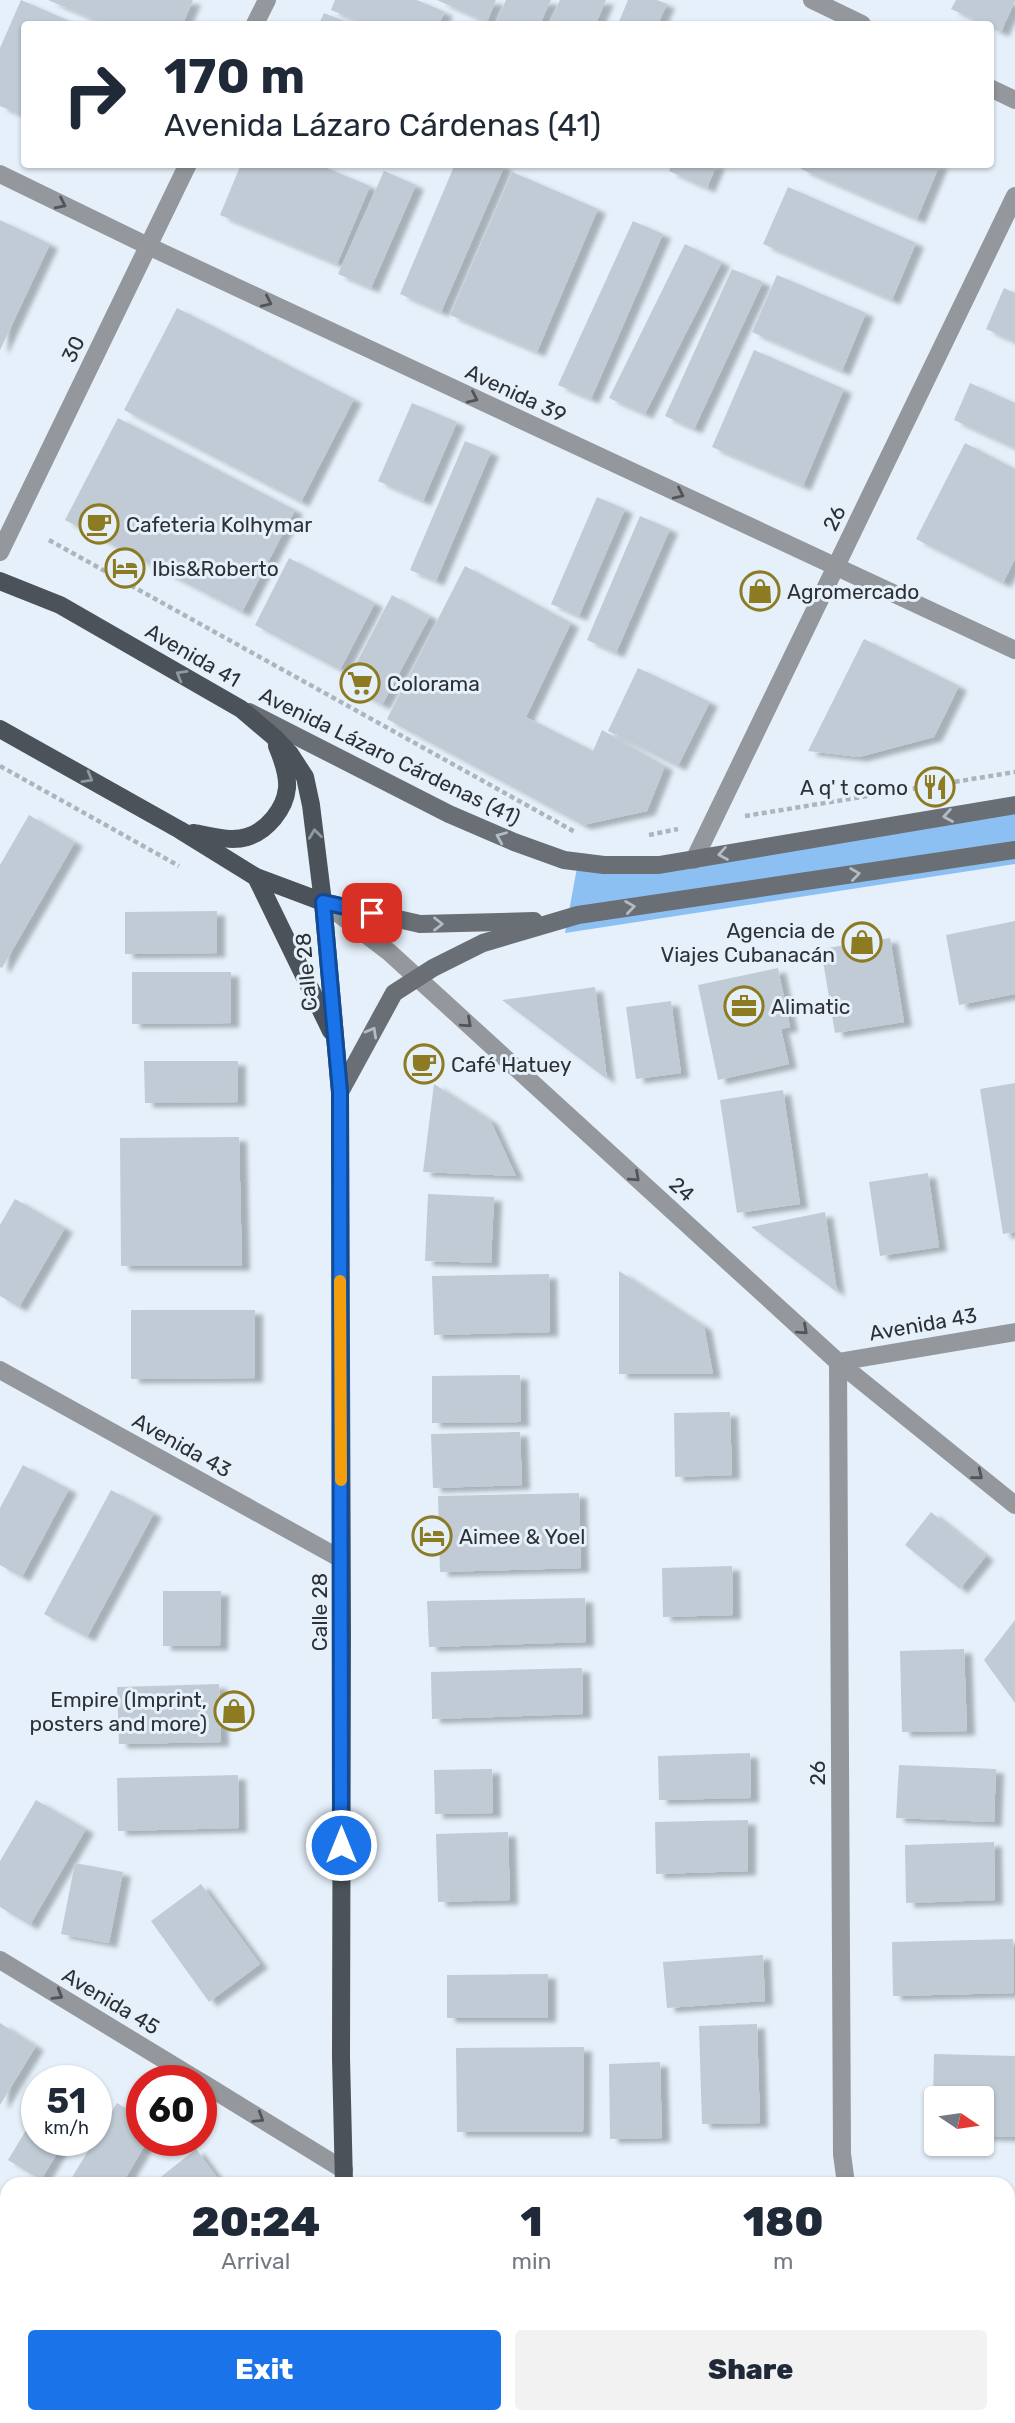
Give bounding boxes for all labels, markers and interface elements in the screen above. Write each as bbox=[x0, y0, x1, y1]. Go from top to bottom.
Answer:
text: 170 m bbox=[164, 47, 305, 105]
icon: right bbox=[49, 49, 140, 140]
text: Avenida Lázaro Cárdenas (41) bbox=[164, 106, 601, 144]
one-way arrow bbox=[54, 196, 66, 210]
one-way arrow bbox=[260, 294, 272, 308]
street label: 30 bbox=[56, 332, 90, 366]
street label: Avenida 39 bbox=[462, 359, 570, 427]
one-way arrow bbox=[466, 390, 478, 404]
one-way arrow bbox=[672, 486, 684, 500]
street label: 26 bbox=[817, 501, 851, 535]
cafe icon: Cafeteria Kolhymar bbox=[78, 503, 120, 545]
place label: Cafeteria Kolhymar bbox=[126, 512, 312, 537]
hotel icon: Ibis&Roberto bbox=[104, 547, 146, 589]
place label: Ibis&Roberto bbox=[152, 556, 279, 581]
shop icon: Agromercado bbox=[739, 570, 781, 612]
place label: Agromercado bbox=[787, 579, 919, 604]
street label: Avenida 41 bbox=[141, 618, 245, 692]
supermarket icon: Colorama bbox=[339, 662, 381, 704]
one-way arrow bbox=[176, 670, 189, 683]
place label: Colorama bbox=[387, 671, 480, 696]
street label: Avenida Lázaro Cárdenas (41) bbox=[256, 682, 524, 830]
restaurant icon: A q' t como bbox=[914, 766, 956, 808]
one-way arrow bbox=[81, 770, 93, 783]
place label: A q' t como bbox=[800, 775, 908, 800]
one-way arrow bbox=[942, 808, 954, 823]
one-way arrow bbox=[307, 828, 322, 840]
one-way arrow bbox=[496, 831, 509, 845]
one-way arrow bbox=[718, 846, 730, 861]
one-way arrow bbox=[849, 867, 861, 882]
pin bbox=[342, 883, 402, 943]
icon: arrive bbox=[353, 894, 391, 932]
one-way arrow bbox=[624, 900, 636, 915]
one-way arrow bbox=[433, 916, 443, 932]
place label: Agencia de Viajes Cubanacán bbox=[661, 918, 835, 967]
shop icon: Agencia de Viajes Cubanacán bbox=[841, 921, 883, 963]
street label: Calle 28 bbox=[290, 932, 322, 1012]
office icon: Alimatic bbox=[723, 985, 765, 1027]
place label: Alimatic bbox=[771, 994, 850, 1019]
one-way arrow bbox=[458, 1015, 471, 1028]
one-way arrow bbox=[364, 1027, 378, 1039]
cafe icon: Café Hatuey bbox=[403, 1043, 445, 1085]
place label: Café Hatuey bbox=[451, 1052, 572, 1077]
one-way arrow bbox=[627, 1168, 640, 1181]
street label: 24 bbox=[664, 1171, 700, 1207]
street label: Avenida 43 bbox=[867, 1302, 979, 1346]
one-way arrow bbox=[795, 1322, 808, 1334]
street label: Avenida 43 bbox=[128, 1408, 236, 1482]
one-way arrow bbox=[969, 1467, 982, 1479]
hotel icon: Aimee & Yoel bbox=[411, 1515, 453, 1557]
place label: Aimee & Yoel bbox=[459, 1524, 585, 1549]
street label: Calle 28 bbox=[307, 1573, 332, 1651]
place label: Empire (Imprint, posters and more) bbox=[30, 1687, 207, 1736]
shop icon: Empire (Imprint, posters and more) bbox=[213, 1690, 255, 1732]
street label: 26 bbox=[805, 1761, 830, 1786]
position arrow bbox=[304, 1808, 378, 1882]
street label: Avenida 45 bbox=[58, 1962, 164, 2040]
one-way arrow bbox=[51, 1987, 64, 2000]
speed limit sign: 60 bbox=[126, 2065, 217, 2156]
text: 51 bbox=[47, 2080, 86, 2122]
north arrow bbox=[924, 2086, 994, 2156]
map controls bbox=[924, 2086, 994, 2156]
one-way arrow bbox=[252, 2109, 265, 2122]
text: km/h bbox=[44, 2117, 89, 2139]
text: 20:24 bbox=[191, 2197, 320, 2247]
text: 1 bbox=[521, 2197, 543, 2247]
text: 180 bbox=[743, 2197, 824, 2247]
text: Arrival bbox=[221, 2247, 290, 2275]
text: min bbox=[512, 2247, 552, 2275]
text: m bbox=[773, 2247, 793, 2275]
button: Exit bbox=[28, 2330, 501, 2410]
button: Share bbox=[515, 2330, 987, 2410]

